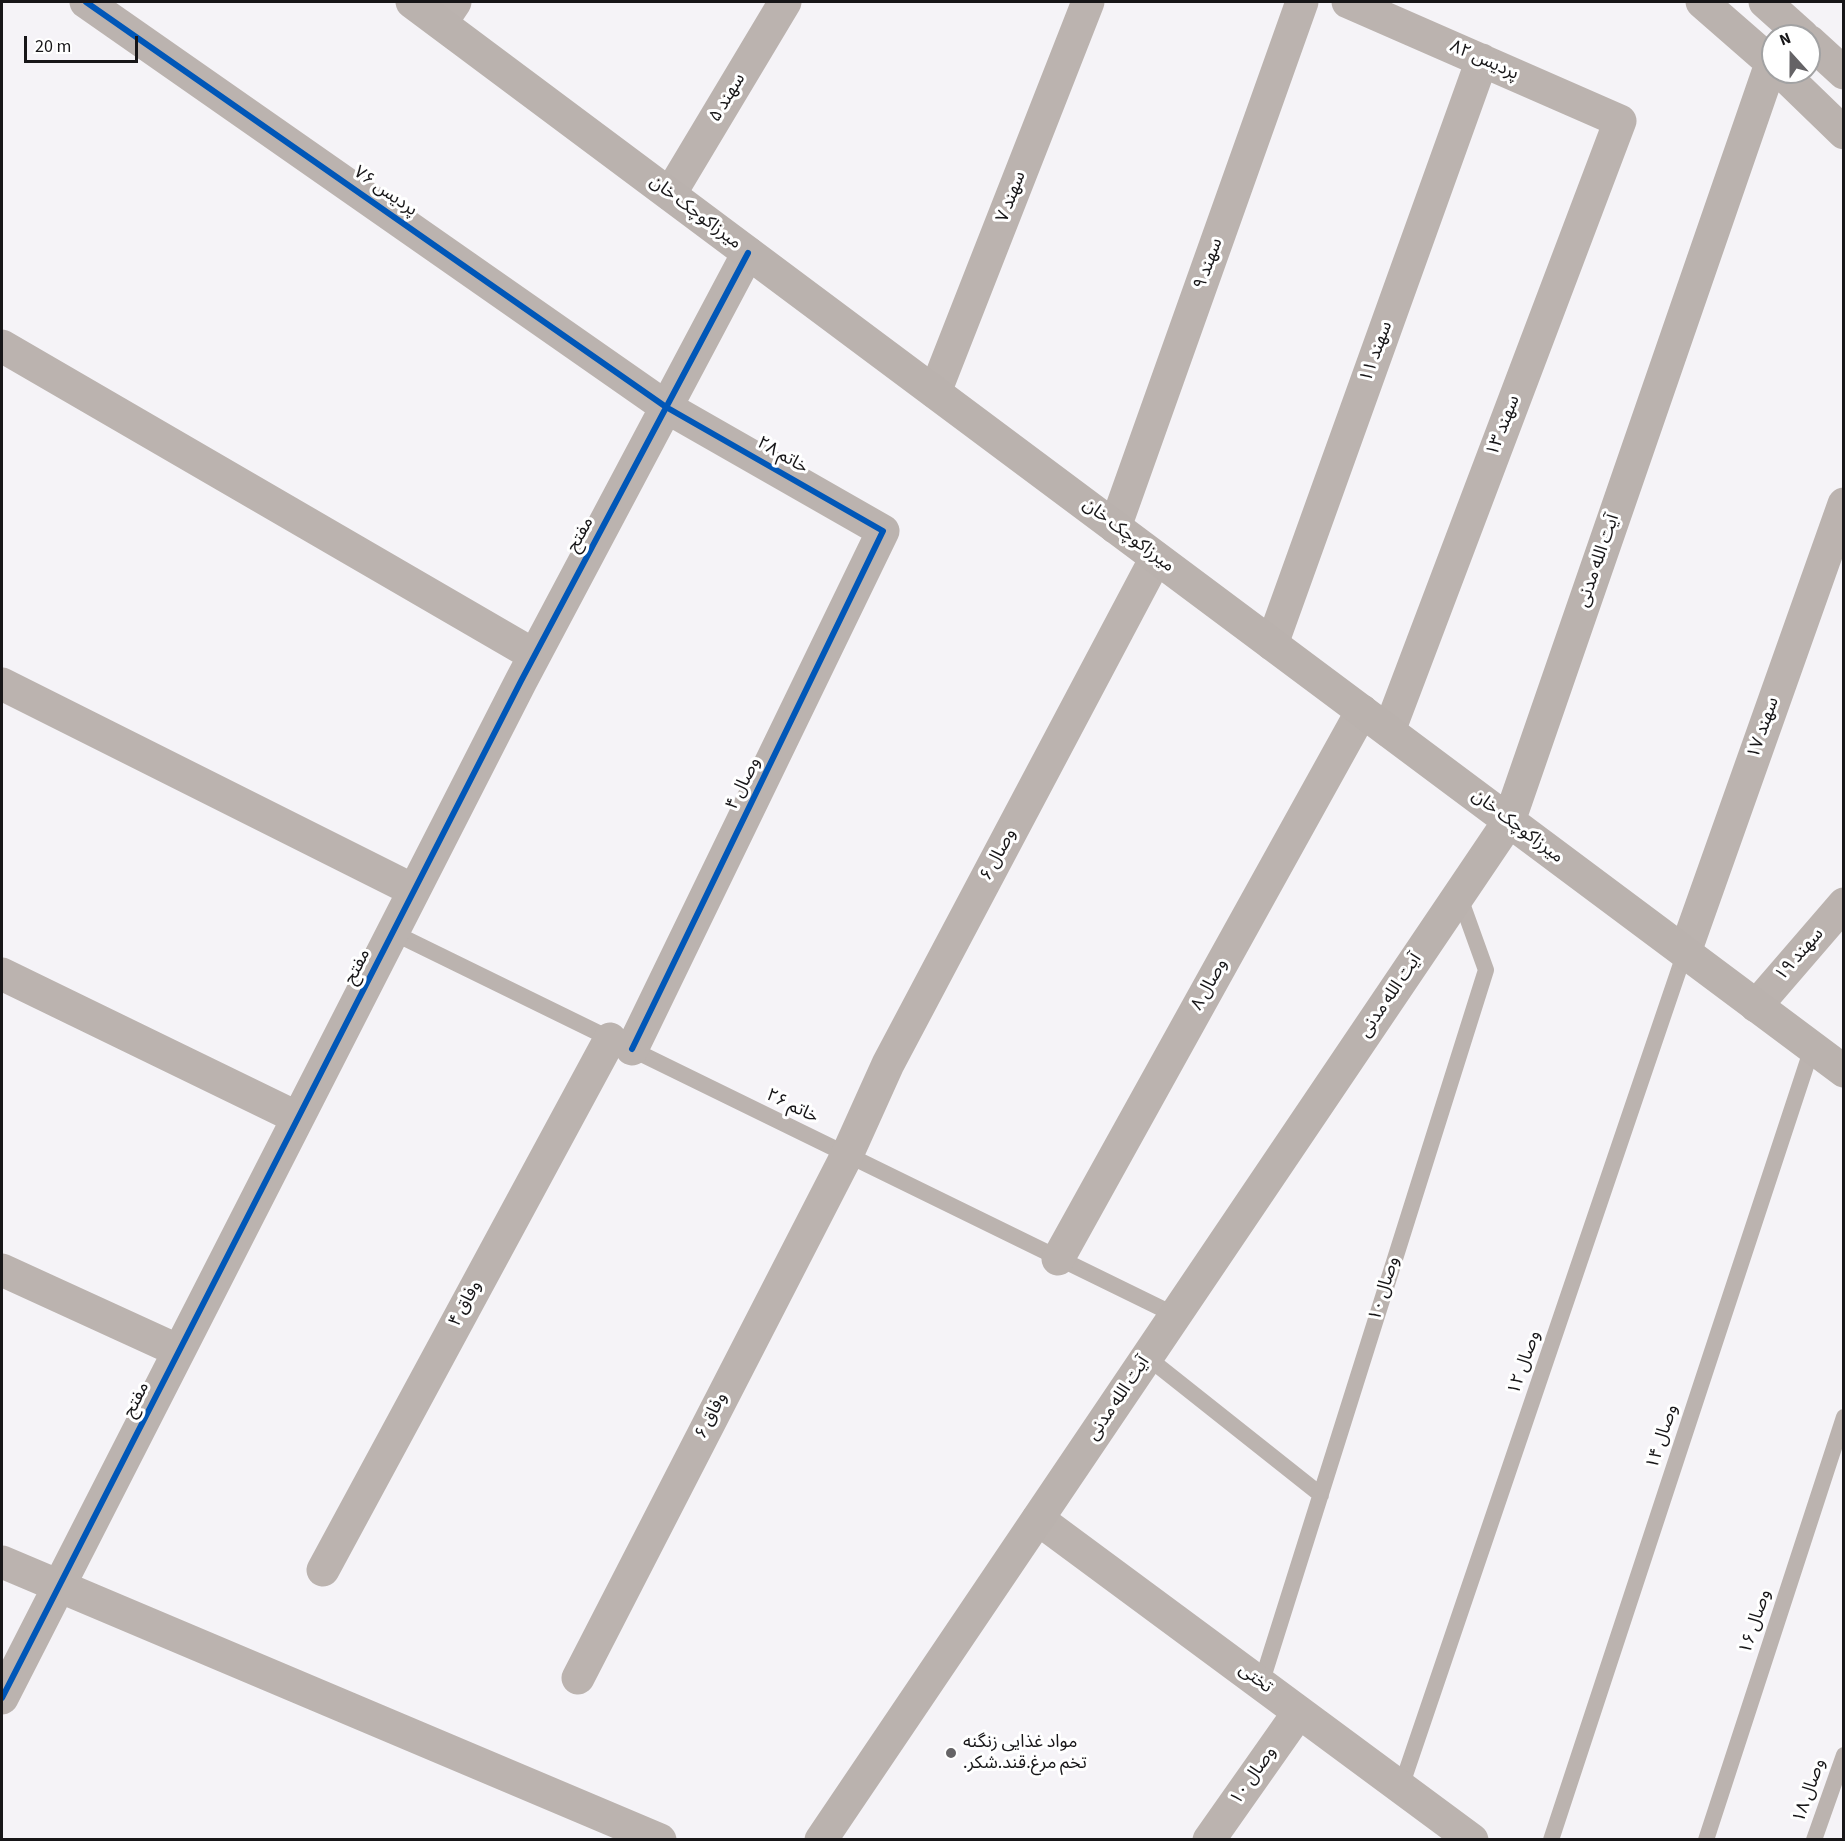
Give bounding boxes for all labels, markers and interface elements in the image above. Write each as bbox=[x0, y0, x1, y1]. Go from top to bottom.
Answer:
scale bar bbox=[27, 24, 141, 62]
north arrow bbox=[1761, 24, 1821, 84]
text: N bbox=[1776, 27, 1794, 51]
text: 20 m bbox=[35, 34, 71, 59]
street label: پردیس ۸۲ bbox=[1446, 36, 1522, 86]
street label: سهند ۵ bbox=[705, 70, 751, 126]
street label: پردیس ۷۶ bbox=[349, 162, 421, 222]
street label: سهند ۷ bbox=[992, 168, 1032, 226]
street label: میرزاکوچک خان bbox=[645, 171, 745, 255]
street label: سهند ۹ bbox=[1190, 235, 1228, 293]
street label: سهند ۱۱ bbox=[1356, 319, 1398, 385]
street label: سهند ۱۳ bbox=[1483, 393, 1525, 459]
street label: خاتم ۲۸ bbox=[753, 433, 811, 479]
street label: میرزاکوچک خان bbox=[1078, 494, 1178, 578]
street label: آیت الله مدنی bbox=[1573, 512, 1625, 610]
street label: مفتح bbox=[563, 514, 599, 556]
street label: سهند ۱۷ bbox=[1744, 695, 1784, 761]
street label: وصال ۴ bbox=[722, 754, 766, 814]
street label: میرزاکوچک خان bbox=[1467, 785, 1567, 869]
street label: وصال ۶ bbox=[976, 825, 1022, 885]
street label: سهند ۱۹ bbox=[1771, 924, 1829, 986]
street label: مفتح bbox=[340, 946, 376, 988]
street label: آیت الله مدنی bbox=[1355, 950, 1427, 1042]
street label: وصال ۸ bbox=[1187, 955, 1233, 1015]
street label: خاتم ۲۶ bbox=[762, 1085, 822, 1129]
street label: وصال ۱۰ bbox=[1365, 1254, 1405, 1324]
street label: وفاق ۴ bbox=[445, 1277, 487, 1331]
street label: وصال ۱۲ bbox=[1504, 1328, 1546, 1398]
street label: آیت الله مدنی bbox=[1083, 1353, 1155, 1445]
street label: مفتح bbox=[119, 1379, 155, 1421]
street label: وفاق ۶ bbox=[691, 1389, 733, 1443]
street label: وصال ۱۴ bbox=[1642, 1402, 1684, 1472]
street label: وصال ۱۶ bbox=[1735, 1587, 1777, 1657]
street label: تختی bbox=[1234, 1659, 1276, 1699]
place label: مواد غذایی زنگنه .تخم مرغ.قند.شکر bbox=[963, 1732, 1087, 1774]
street label: وصال ۱۰ bbox=[1226, 1743, 1282, 1809]
marker: مواد غذایی زنگنه .تخم مرغ.قند.شکر bbox=[944, 1746, 958, 1760]
street label: وصال ۱۸ bbox=[1789, 1756, 1831, 1826]

